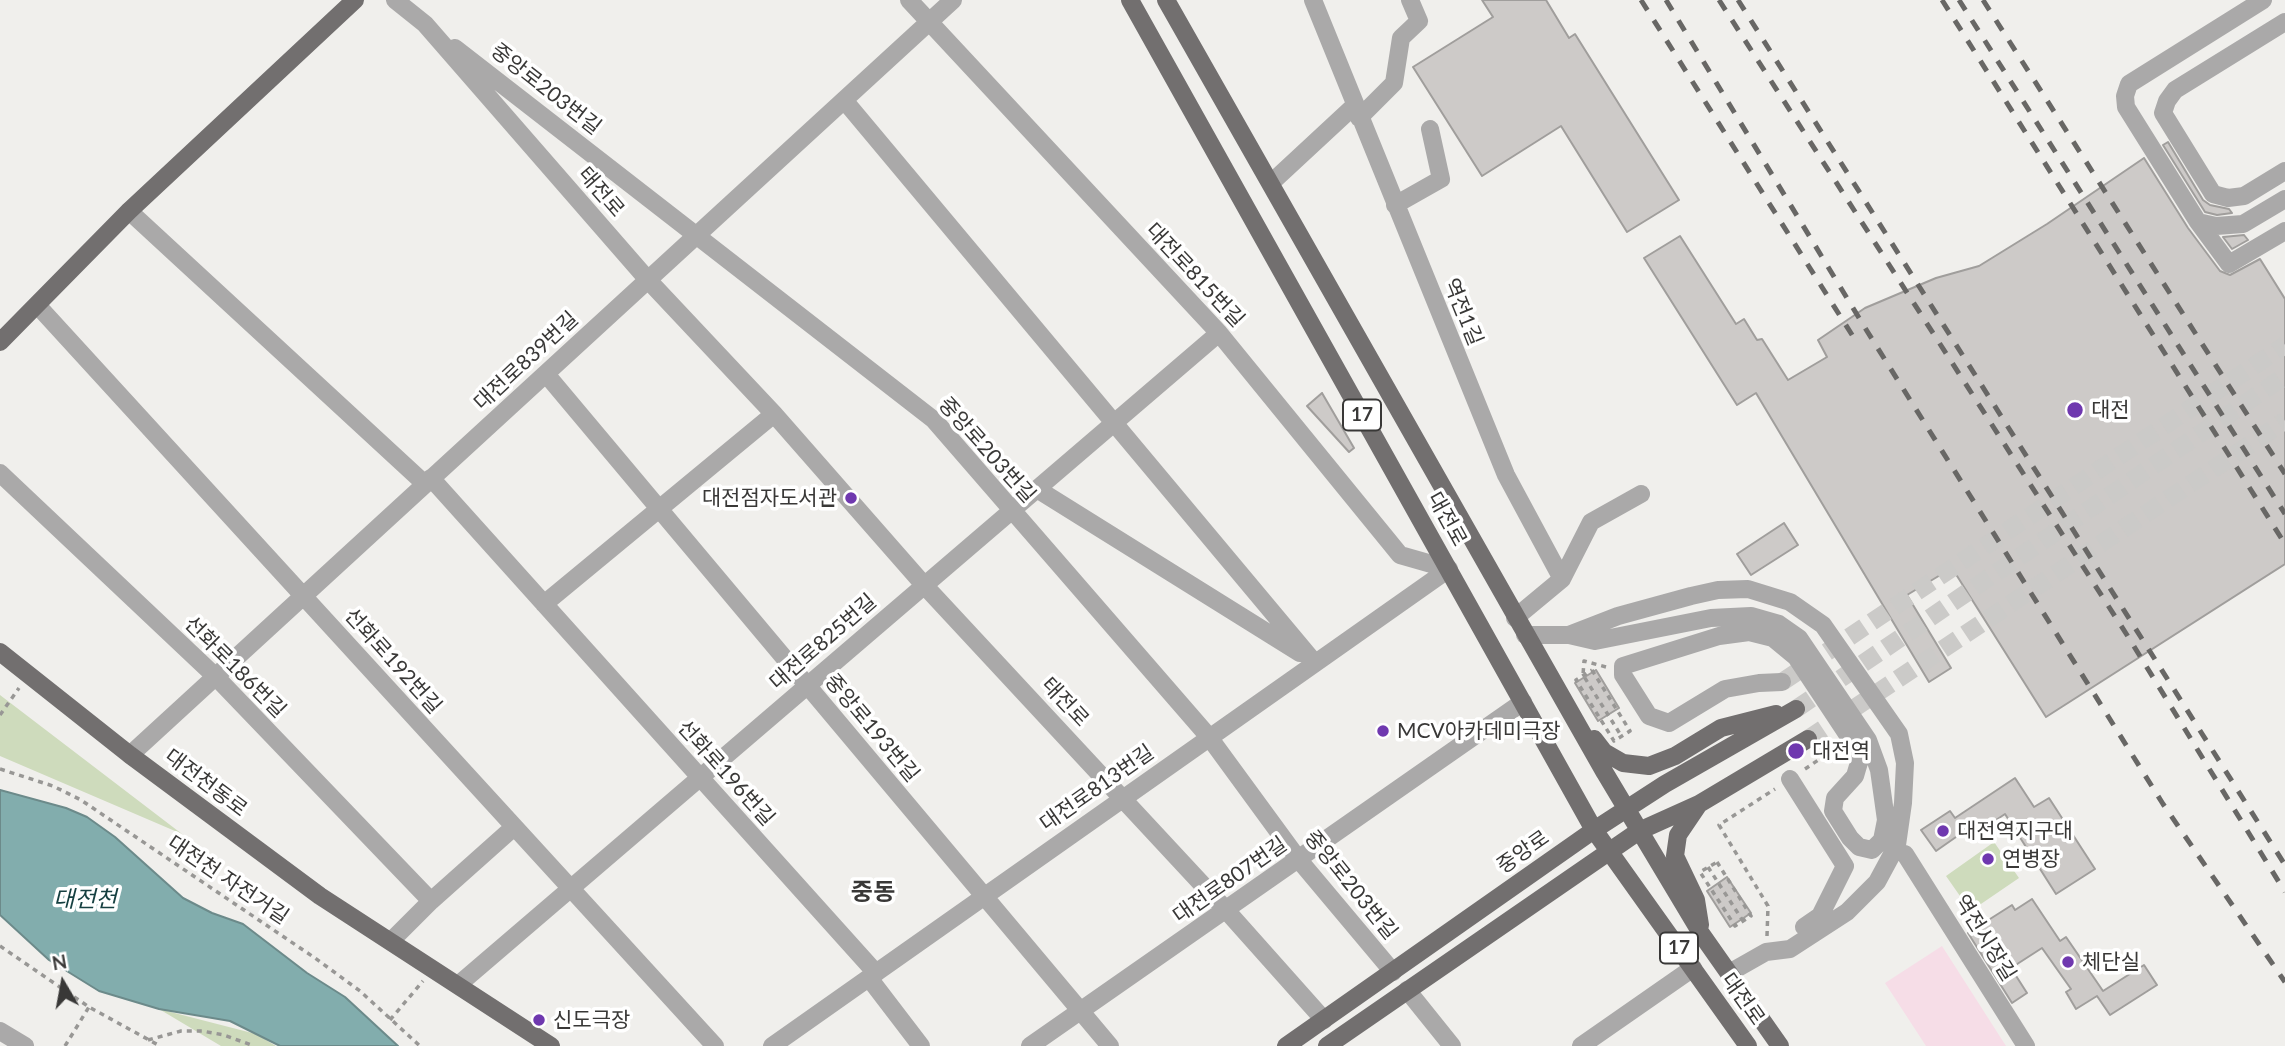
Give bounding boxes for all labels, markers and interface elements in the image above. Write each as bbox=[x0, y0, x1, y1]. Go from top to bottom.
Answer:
street label: 중앙로203번길 bbox=[486, 38, 606, 140]
street label: 태전로 bbox=[572, 162, 630, 222]
street label: 대전로815번길 bbox=[1140, 218, 1250, 332]
street label: 역전1길 bbox=[1438, 275, 1488, 349]
street label: 대전로839번길 bbox=[469, 306, 583, 416]
street label: 중앙로203번길 bbox=[933, 392, 1041, 508]
place label: 대전 bbox=[2091, 397, 2130, 423]
road number: 17 bbox=[1343, 400, 1381, 430]
marker: 대전 bbox=[2065, 400, 2085, 420]
place label: 대전점자도서관 bbox=[702, 485, 837, 511]
street label: 대전로 bbox=[1422, 488, 1472, 550]
marker: 대전점자도서관 bbox=[843, 490, 859, 506]
street label: 대전로825번길 bbox=[764, 589, 882, 695]
street label: 선화로192번길 bbox=[339, 603, 447, 719]
street label: 선화로186번길 bbox=[179, 611, 291, 723]
street label: 중앙로193번길 bbox=[820, 669, 924, 787]
street label: 태전로 bbox=[1036, 672, 1094, 732]
street label: 선화로196번길 bbox=[672, 715, 780, 831]
place label: MCV아카데미극장 bbox=[1397, 718, 1561, 744]
marker: MCV아카데미극장 bbox=[1375, 723, 1391, 739]
place label: 대전역 bbox=[1812, 738, 1870, 764]
street label: 대전로813번길 bbox=[1035, 739, 1159, 837]
marker: 대전역 bbox=[1786, 741, 1806, 761]
street label: 대전천동로 bbox=[160, 744, 252, 822]
place label: 대전역지구대 bbox=[1957, 818, 2073, 844]
marker: 대전역지구대 bbox=[1935, 823, 1951, 839]
street label: 중앙로203번길 bbox=[1299, 825, 1403, 945]
street label: 중앙로 bbox=[1492, 825, 1554, 879]
street label: 대전천 자전거길 bbox=[163, 830, 293, 930]
street label: 대전로807번길 bbox=[1168, 831, 1292, 929]
place label: 연병장 bbox=[2002, 846, 2060, 872]
marker: 연병장 bbox=[1980, 851, 1996, 867]
district label: 중동 bbox=[851, 878, 895, 906]
water label: 대전천 bbox=[53, 886, 117, 914]
street label: 역전시장길 bbox=[1949, 890, 2021, 986]
road number: 17 bbox=[1660, 932, 1698, 964]
north arrow bbox=[28, 948, 98, 1018]
text: N bbox=[50, 949, 68, 974]
place label: 체단실 bbox=[2082, 949, 2140, 975]
marker: 체단실 bbox=[2060, 954, 2076, 970]
street label: 대전로 bbox=[1716, 968, 1770, 1030]
place label: 신도극장 bbox=[553, 1007, 630, 1033]
marker: 신도극장 bbox=[531, 1012, 547, 1028]

